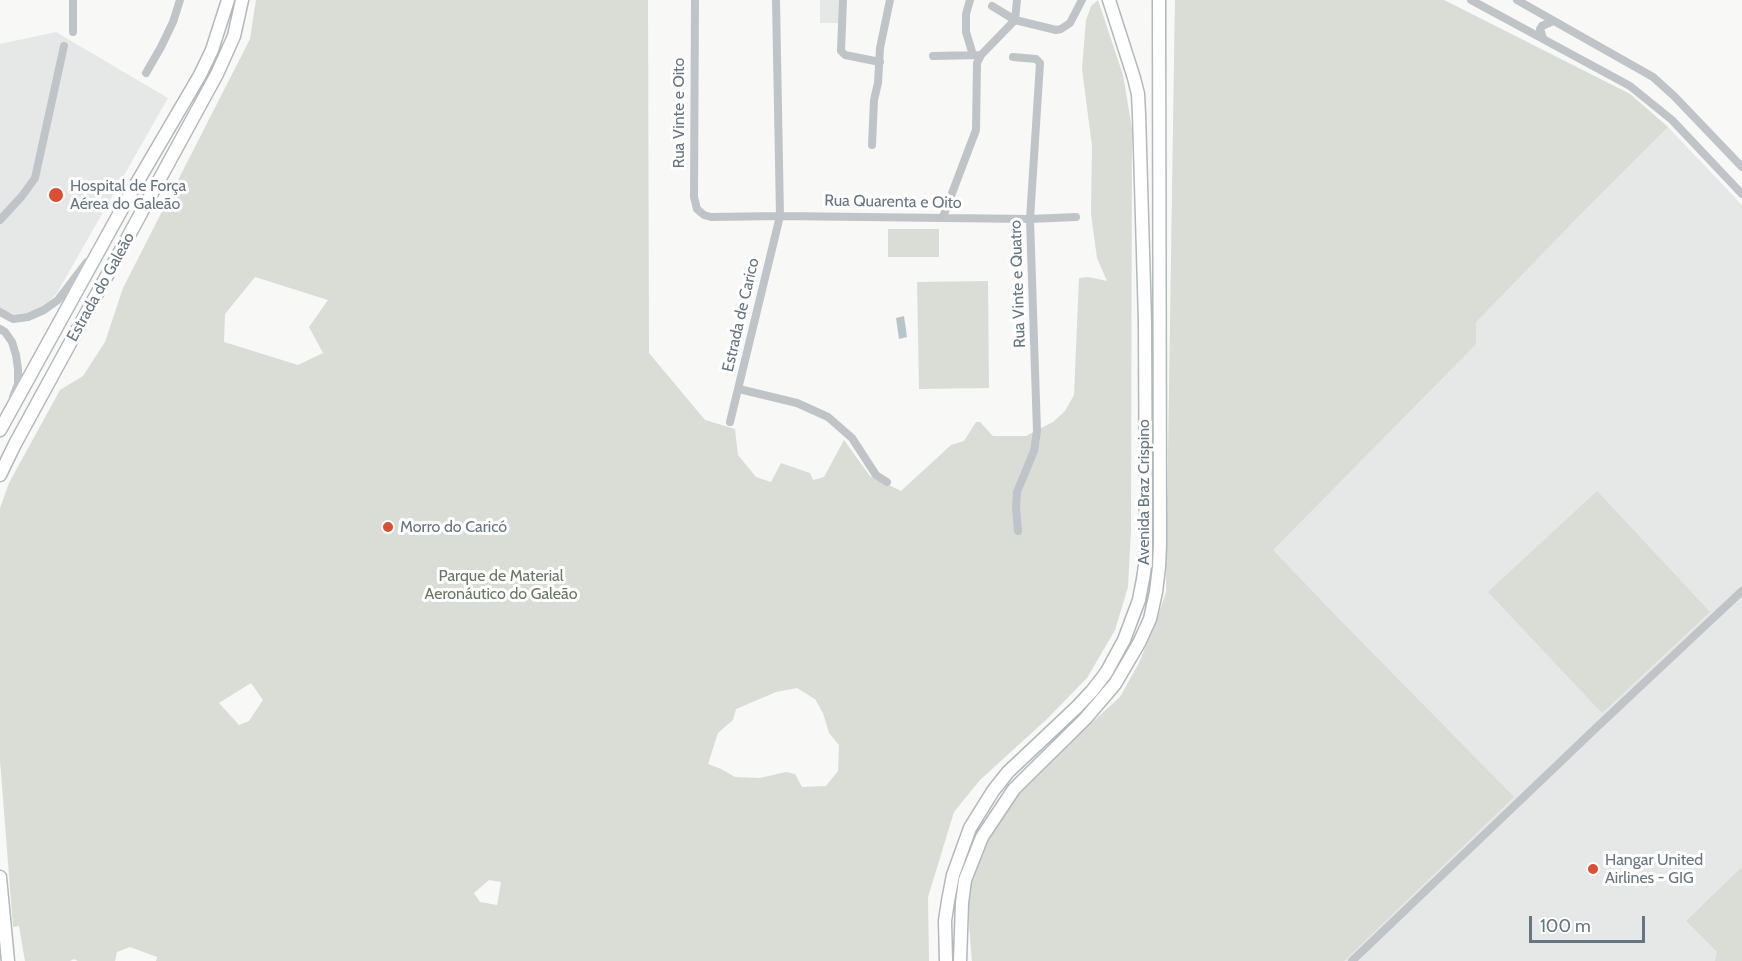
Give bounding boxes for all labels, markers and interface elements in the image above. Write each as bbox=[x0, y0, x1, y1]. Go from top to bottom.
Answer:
street label: Rua Vinte e Oito bbox=[669, 58, 689, 168]
place label: Hospital de Força Aérea do Galeão bbox=[70, 176, 186, 214]
marker: Hospital de Força Aérea do Galeão bbox=[47, 186, 65, 204]
street label: Rua Quarenta e Oito bbox=[824, 191, 962, 213]
street label: Rua Vinte e Quatro bbox=[1006, 220, 1030, 348]
street label: Estrada do Galeão bbox=[63, 229, 139, 345]
street label: Estrada de Carico bbox=[719, 256, 763, 374]
street label: Avenida Braz Crispino bbox=[1134, 419, 1154, 565]
place label: Morro do Caricó bbox=[400, 517, 507, 537]
marker: Morro do Caricó bbox=[381, 520, 395, 534]
park label: Parque de Material Aeronáutico do Galeão bbox=[425, 566, 577, 604]
place label: Hangar United Airlines - GIG bbox=[1605, 850, 1703, 888]
marker: Hangar United Airlines - GIG bbox=[1586, 862, 1600, 876]
scale bar bbox=[1532, 904, 1648, 942]
text: 100 m bbox=[1540, 915, 1591, 937]

